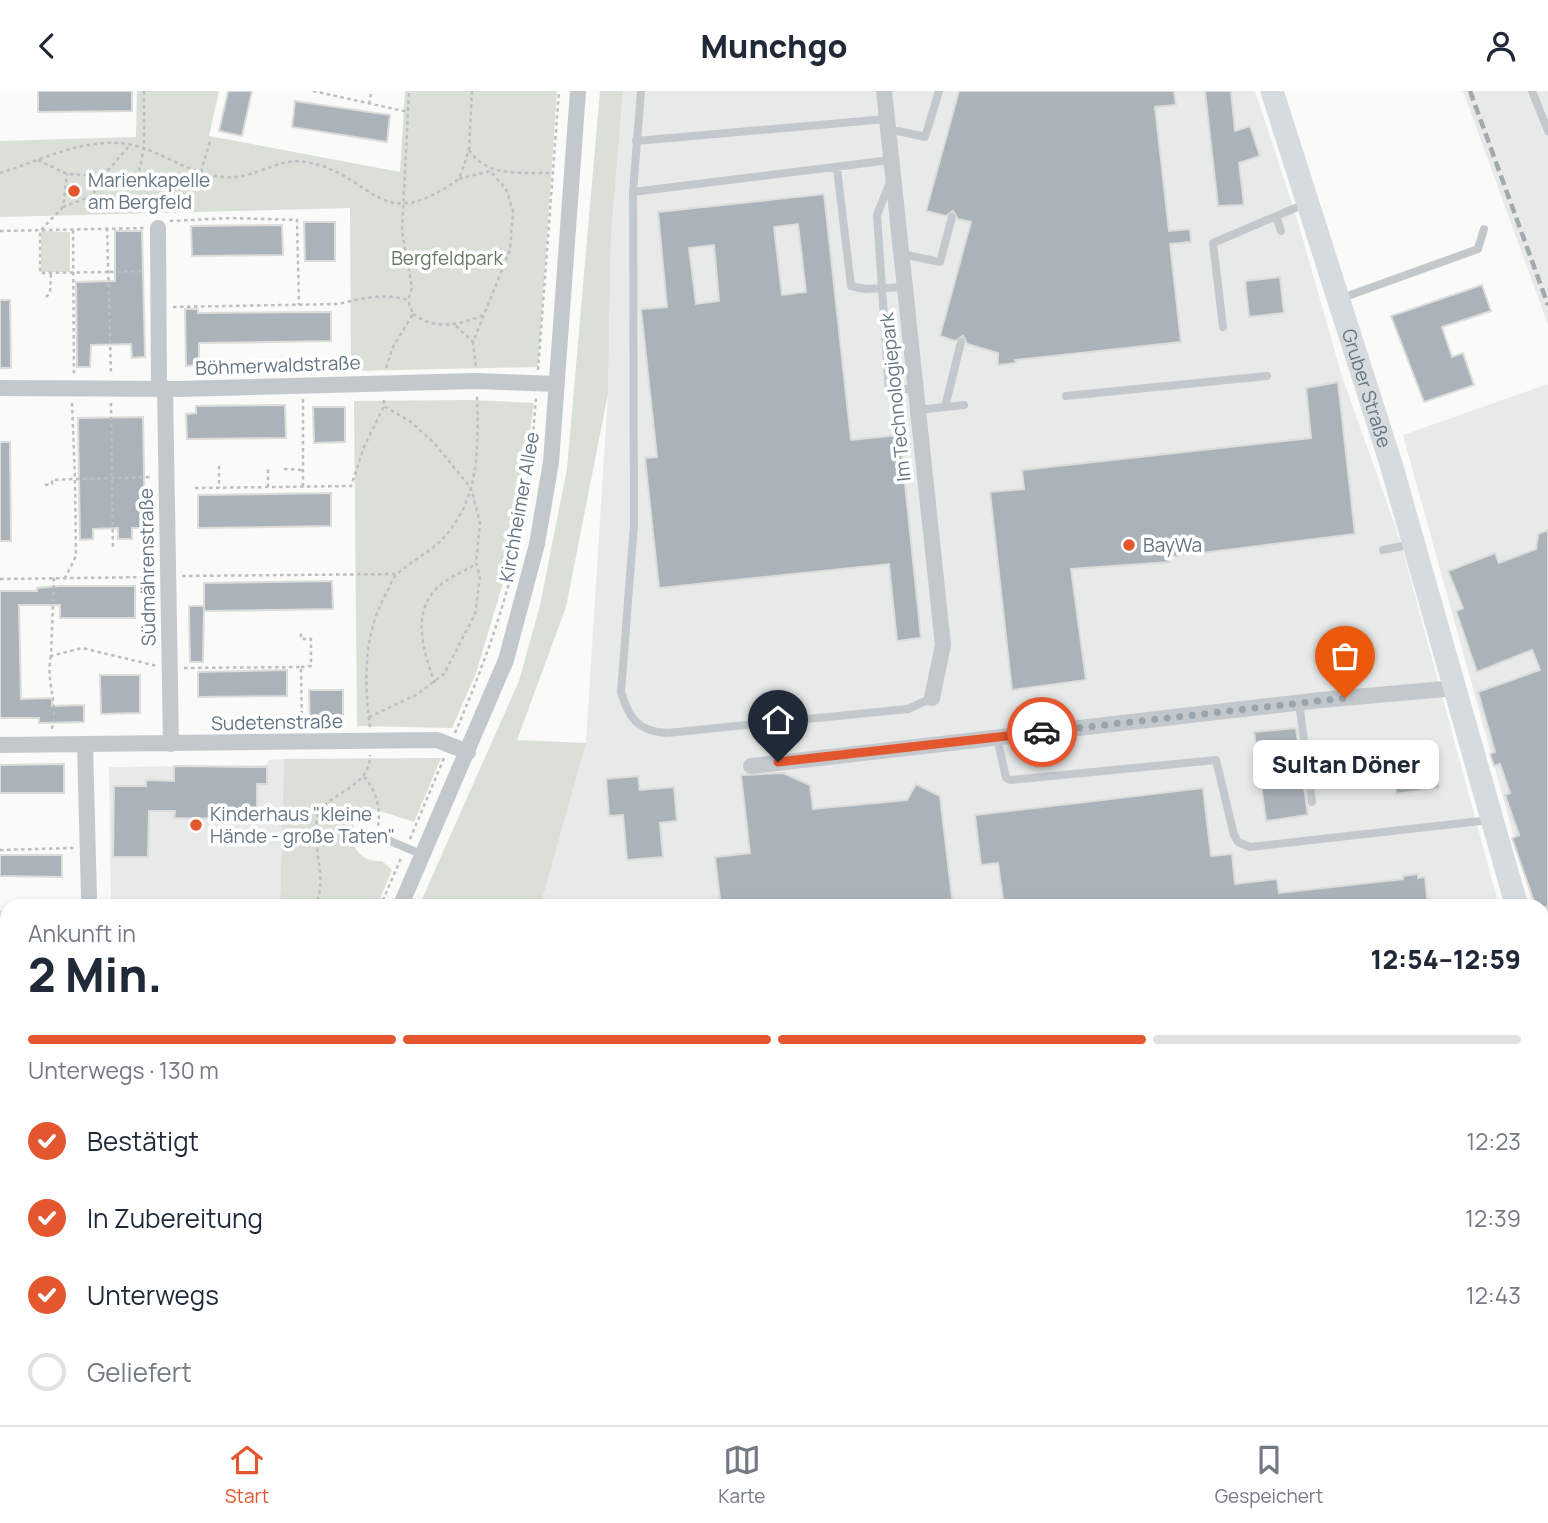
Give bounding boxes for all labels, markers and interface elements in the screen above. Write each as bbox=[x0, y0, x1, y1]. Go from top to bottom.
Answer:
text: Munchgo bbox=[701, 24, 847, 68]
icon: back bbox=[28, 27, 66, 65]
icon: person bbox=[1482, 27, 1520, 65]
place label: Marienkapelle am Bergfeld bbox=[88, 167, 210, 215]
marker: Marienkapelle am Bergfeld bbox=[66, 183, 82, 199]
park label: Bergfeldpark bbox=[391, 245, 503, 271]
street label: Im Technologiepark bbox=[873, 311, 917, 483]
street label: Gruber Straße bbox=[1336, 325, 1398, 451]
street label: Böhmerwaldstraße bbox=[195, 349, 361, 381]
street label: Kirchheimer Allee bbox=[493, 430, 545, 584]
street label: Südmährenstraße bbox=[133, 488, 161, 646]
place label: BayWa bbox=[1143, 532, 1202, 558]
marker: BayWa bbox=[1121, 537, 1137, 553]
pin bbox=[1315, 626, 1375, 698]
icon: bag bbox=[1326, 637, 1364, 675]
pin bbox=[748, 690, 808, 762]
courier bbox=[1007, 697, 1077, 767]
icon: home bbox=[759, 701, 797, 739]
street label: Sudetenstraße bbox=[211, 708, 343, 736]
icon: car bbox=[1023, 713, 1061, 751]
callout: Sultan Döner bbox=[1252, 740, 1438, 789]
text: Sultan Döner bbox=[1272, 748, 1420, 780]
place label: Kinderhaus "kleine Hände - große Taten" bbox=[210, 801, 395, 849]
marker: Kinderhaus "kleine Hände - große Taten" bbox=[188, 817, 204, 833]
text: Ankunft in bbox=[28, 917, 136, 949]
text: 12:54–12:59 bbox=[1371, 941, 1521, 977]
text: 2 Min. bbox=[28, 943, 162, 1006]
text: Unterwegs · 130 m bbox=[28, 1054, 219, 1086]
icon: check bbox=[28, 1122, 66, 1160]
text: Bestätigt bbox=[87, 1123, 199, 1159]
text: 12:23 bbox=[1466, 1125, 1521, 1157]
icon: check bbox=[28, 1199, 66, 1237]
text: In Zubereitung bbox=[87, 1200, 263, 1236]
text: 12:39 bbox=[1465, 1202, 1521, 1234]
icon: check bbox=[28, 1276, 66, 1314]
text: Unterwegs bbox=[87, 1277, 219, 1313]
text: 12:43 bbox=[1466, 1279, 1521, 1311]
text: Geliefert bbox=[87, 1354, 192, 1390]
tab: Start bbox=[225, 1441, 269, 1509]
tab: Karte bbox=[718, 1441, 765, 1509]
tab: Gespeichert bbox=[1215, 1441, 1323, 1509]

